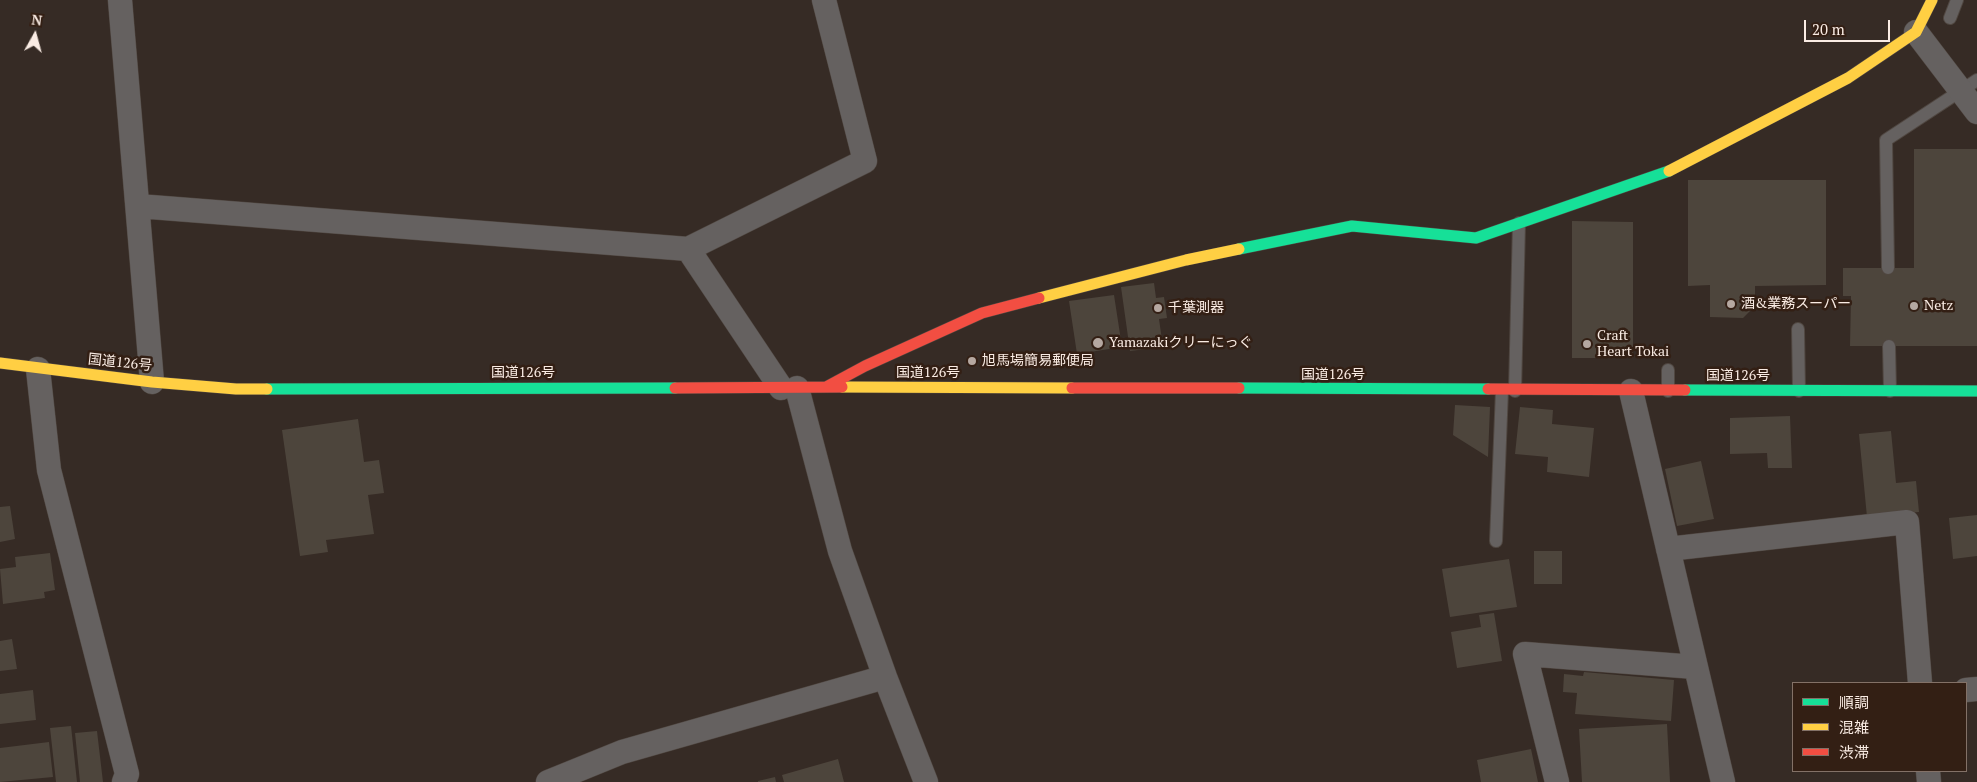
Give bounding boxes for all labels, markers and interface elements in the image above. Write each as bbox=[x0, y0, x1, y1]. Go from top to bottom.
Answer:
north arrow bbox=[10, 10, 60, 60]
text: N bbox=[30, 10, 43, 30]
scale bar bbox=[1807, 10, 1893, 42]
text: 20 m bbox=[1812, 19, 1845, 39]
place label: 酒&業務スーパー bbox=[1741, 296, 1851, 312]
marker: 酒&業務スーパー bbox=[1725, 298, 1737, 310]
place label: Netz bbox=[1924, 298, 1953, 314]
place label: 千葉測器 bbox=[1168, 300, 1224, 316]
marker: Netz bbox=[1908, 300, 1920, 312]
marker: 千葉測器 bbox=[1152, 302, 1164, 314]
place label: Craft Heart Tokai bbox=[1597, 328, 1669, 361]
place label: Yamazakiクリーにっぐ bbox=[1109, 335, 1252, 351]
marker: Yamazakiクリーにっぐ bbox=[1091, 336, 1105, 350]
marker: Craft Heart Tokai bbox=[1581, 338, 1593, 350]
street label: 国道126号 bbox=[87, 351, 153, 375]
place label: 旭馬場簡易郵便局 bbox=[982, 353, 1094, 369]
marker: 旭馬場簡易郵便局 bbox=[966, 355, 978, 367]
street label: 国道126号 bbox=[491, 365, 555, 381]
street label: 国道126号 bbox=[896, 365, 960, 381]
street label: 国道126号 bbox=[1301, 367, 1365, 383]
street label: 国道126号 bbox=[1706, 368, 1770, 384]
legend bbox=[1792, 682, 1967, 772]
text: 順調 bbox=[1839, 692, 1869, 712]
text: 混雑 bbox=[1839, 717, 1869, 737]
text: 渋滞 bbox=[1839, 742, 1869, 762]

